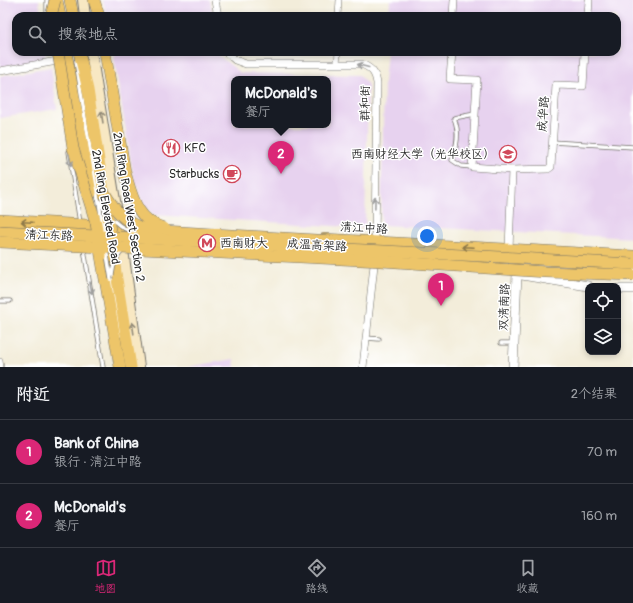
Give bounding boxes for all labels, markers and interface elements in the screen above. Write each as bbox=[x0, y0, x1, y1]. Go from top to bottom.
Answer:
search box bbox=[12, 12, 621, 56]
icon: search bbox=[26, 23, 48, 45]
text: 搜索地点 bbox=[58, 25, 118, 44]
one-way arrow bbox=[357, 62, 370, 69]
popup bbox=[231, 76, 331, 128]
text: McDonald's bbox=[245, 84, 317, 103]
street label: 群和街 bbox=[358, 85, 373, 121]
street label: 成华路 bbox=[535, 96, 552, 133]
text: 餐厅 bbox=[245, 104, 271, 120]
one-way arrow bbox=[98, 111, 106, 124]
street label: 2nd Ring Road West Section 2 bbox=[109, 131, 148, 283]
restaurant icon: KFC bbox=[161, 138, 181, 158]
place label: KFC bbox=[184, 141, 206, 156]
pin: 2 bbox=[268, 141, 294, 174]
school or university icon: 西南财经大学（光华校区） bbox=[498, 144, 518, 164]
place label: 西南财经大学（光华校区） bbox=[351, 147, 495, 162]
street label: 2nd Ring Elevated Road bbox=[88, 149, 123, 266]
one-way arrow bbox=[66, 153, 74, 166]
cafe icon: Starbucks bbox=[222, 164, 242, 184]
place label: Starbucks bbox=[169, 167, 220, 182]
one-way arrow bbox=[371, 197, 379, 210]
one-way arrow bbox=[20, 218, 33, 226]
street label: 清江中路 bbox=[340, 220, 388, 237]
your location bbox=[417, 226, 437, 246]
street label: 清江东路 bbox=[25, 227, 73, 244]
metro station icon: 西南财大 bbox=[197, 233, 217, 253]
place label: 西南财大 bbox=[220, 236, 268, 251]
street label: 成温高架路 bbox=[287, 236, 347, 255]
one-way arrow bbox=[462, 243, 475, 251]
pin: 1 bbox=[428, 273, 454, 306]
one-way arrow bbox=[87, 281, 95, 294]
street label: 双清南路 bbox=[496, 283, 513, 331]
map controls bbox=[585, 283, 621, 355]
button: locate bbox=[585, 283, 621, 319]
button: layers bbox=[585, 319, 621, 355]
one-way arrow bbox=[129, 322, 137, 335]
text: 附近 bbox=[16, 384, 50, 405]
text: 2个结果 bbox=[571, 386, 617, 402]
text: Bank of China bbox=[54, 434, 139, 453]
text: 1 bbox=[26, 444, 32, 460]
text: 70 m bbox=[587, 444, 617, 460]
text: 银行 · 清江中路 bbox=[54, 454, 142, 470]
text: McDonald's bbox=[54, 498, 126, 517]
text: 2 bbox=[25, 508, 33, 524]
text: 160 m bbox=[581, 508, 617, 524]
text: 餐厅 bbox=[54, 518, 80, 534]
tab: 地图 bbox=[95, 557, 117, 595]
tab: 路线 bbox=[306, 557, 328, 595]
tab: 收藏 bbox=[517, 557, 539, 595]

